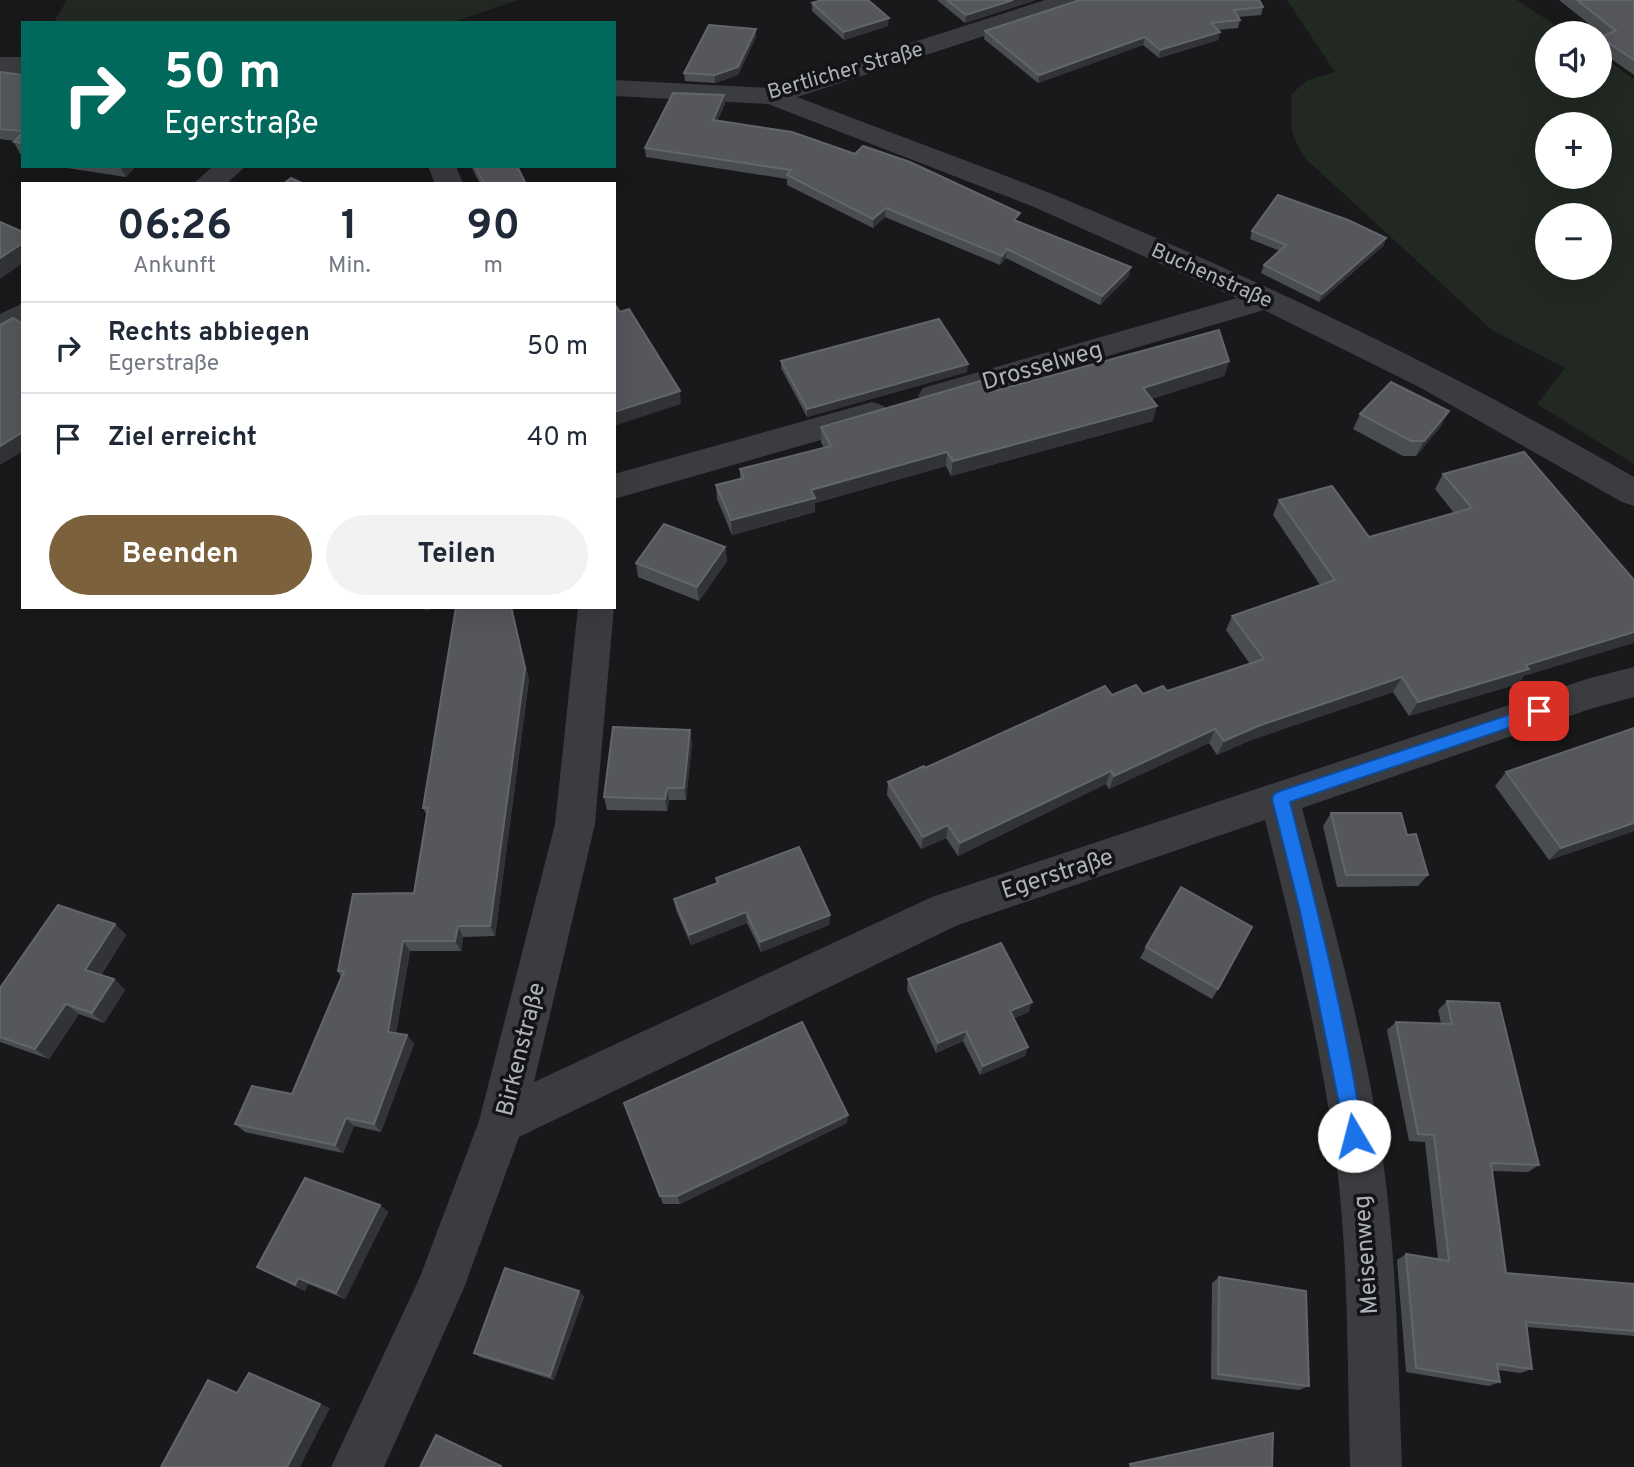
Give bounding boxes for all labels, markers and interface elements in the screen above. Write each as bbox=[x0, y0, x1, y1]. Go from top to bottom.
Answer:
map controls bbox=[1535, 21, 1612, 280]
button: sound bbox=[1535, 21, 1612, 98]
street label: Bertlicher Straße bbox=[764, 36, 926, 107]
text: 50 m bbox=[164, 44, 281, 106]
icon: right bbox=[49, 49, 140, 140]
text: Egerstraße bbox=[164, 105, 319, 145]
button: + bbox=[1535, 112, 1612, 189]
text: 06:26 bbox=[117, 201, 232, 254]
text: 1 bbox=[341, 201, 358, 254]
text: 90 bbox=[466, 201, 520, 254]
button: − bbox=[1535, 203, 1612, 280]
street label: Buchenstraße bbox=[1147, 238, 1276, 315]
text: Ankunft bbox=[133, 252, 216, 281]
text: Min. bbox=[328, 252, 371, 281]
text: m bbox=[484, 252, 503, 281]
text: Rechts abbiegen bbox=[108, 317, 310, 350]
icon: right bbox=[49, 329, 87, 367]
text: 50 m bbox=[527, 331, 588, 364]
street label: Drosselweg bbox=[979, 335, 1106, 398]
text: Egerstraße bbox=[108, 350, 219, 379]
icon: arrive bbox=[49, 420, 87, 458]
text: Ziel erreicht bbox=[108, 422, 257, 455]
text: 40 m bbox=[527, 422, 588, 455]
button: Beenden bbox=[49, 515, 312, 595]
button: Teilen bbox=[326, 515, 588, 595]
pin bbox=[1509, 681, 1569, 741]
icon: arrive bbox=[1520, 692, 1558, 730]
street label: Egerstraße bbox=[998, 843, 1117, 907]
street label: Birkenstraße bbox=[491, 980, 553, 1119]
position arrow bbox=[1317, 1099, 1391, 1173]
street label: Meisenweg bbox=[1348, 1194, 1386, 1316]

